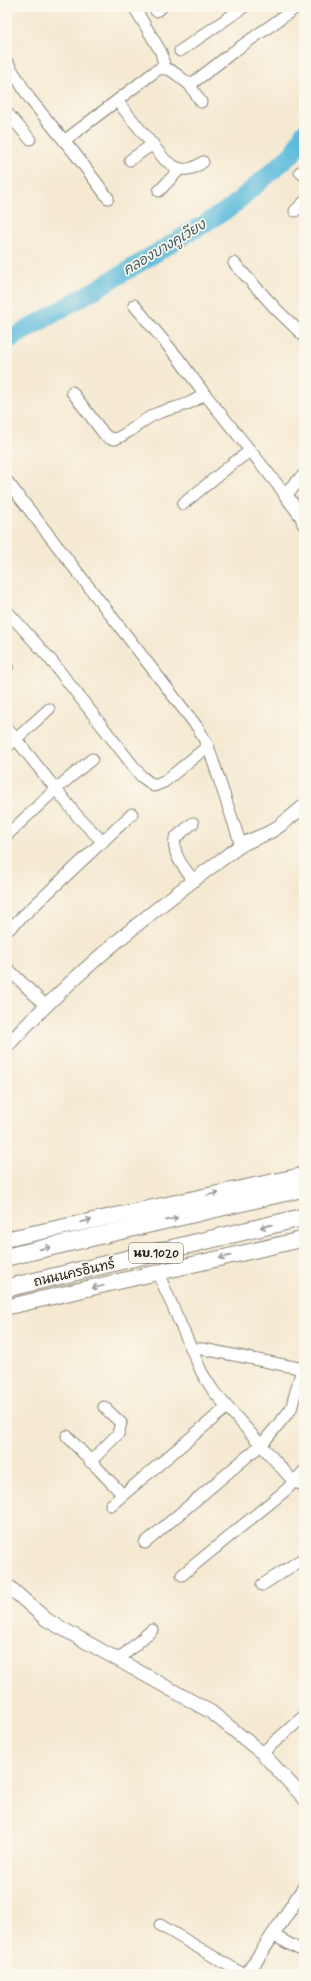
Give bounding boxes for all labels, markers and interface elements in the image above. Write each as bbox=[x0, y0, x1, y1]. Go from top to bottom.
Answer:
water label: คลองบางคูเวียง bbox=[119, 214, 211, 280]
one-way arrow bbox=[206, 1190, 219, 1198]
one-way arrow bbox=[165, 1214, 178, 1222]
one-way arrow bbox=[79, 1217, 92, 1225]
one-way arrow bbox=[260, 1223, 273, 1231]
road number: นบ.1020 bbox=[129, 1243, 183, 1263]
one-way arrow bbox=[38, 1244, 51, 1252]
street label: ถนนนครอินทร์ bbox=[32, 1254, 117, 1291]
one-way arrow bbox=[219, 1254, 232, 1262]
one-way arrow bbox=[92, 1283, 105, 1291]

